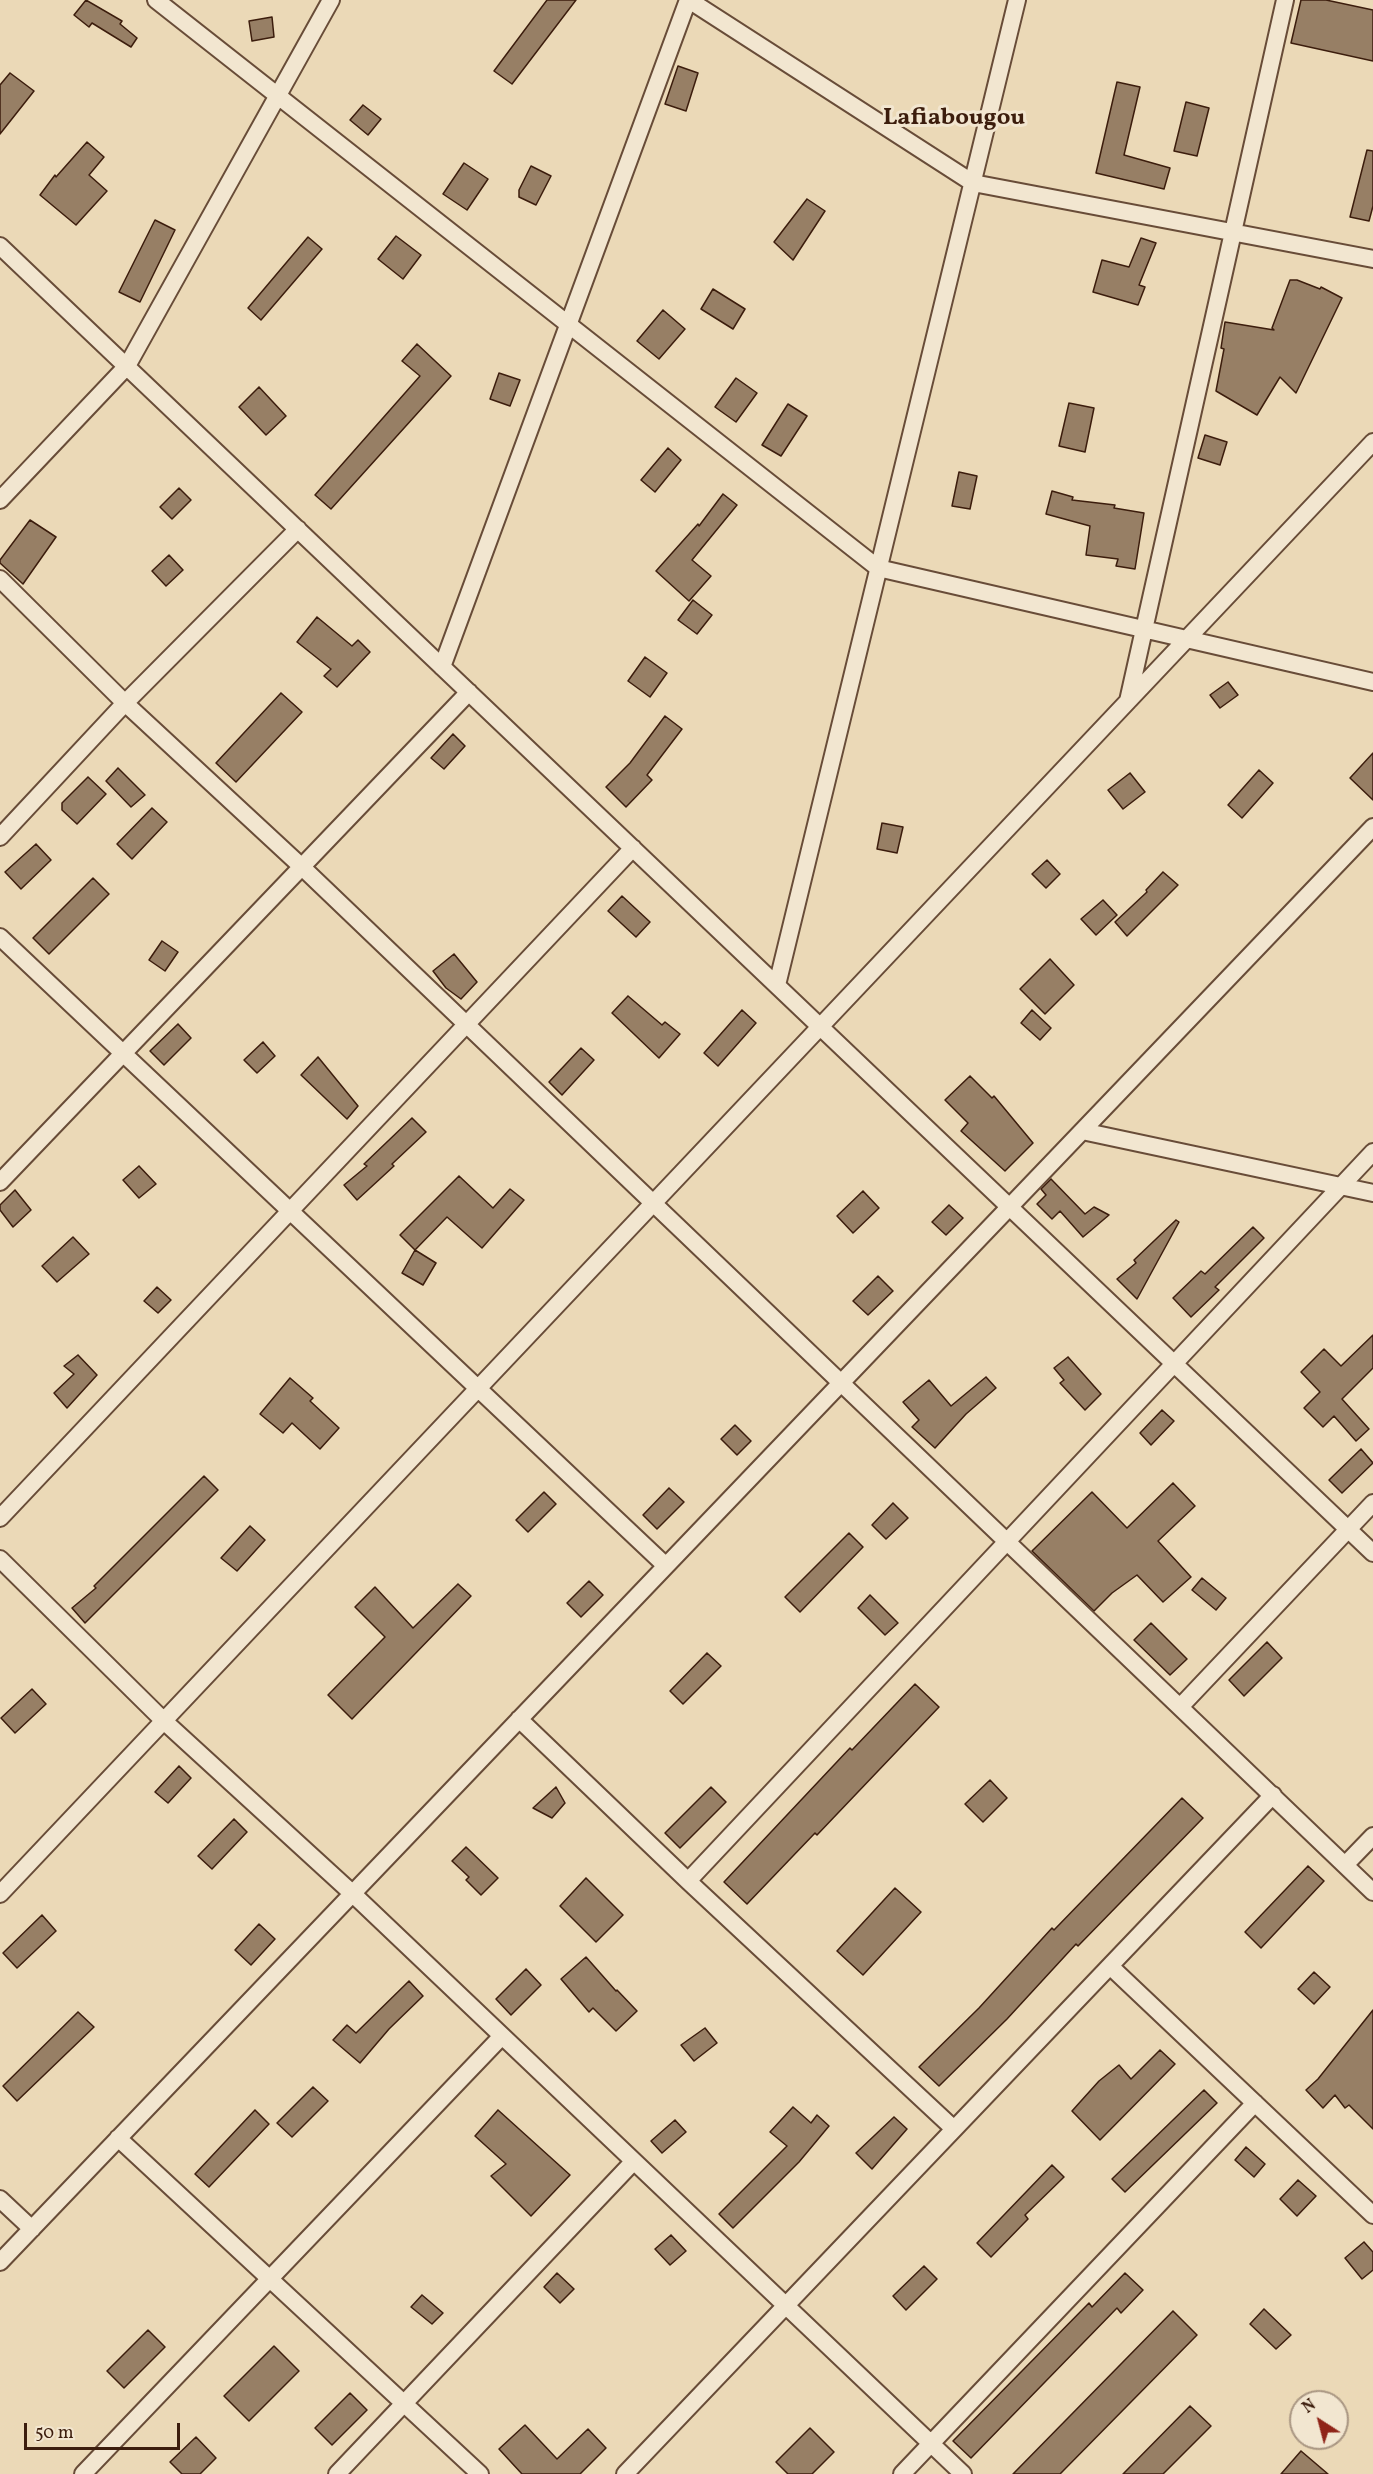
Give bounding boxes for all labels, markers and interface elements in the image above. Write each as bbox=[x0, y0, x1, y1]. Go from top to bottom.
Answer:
district label: Lafiabougou bbox=[883, 106, 1025, 134]
north arrow bbox=[1289, 2390, 1349, 2450]
text: N bbox=[1298, 2395, 1321, 2419]
scale bar bbox=[27, 2411, 183, 2449]
text: 50 m bbox=[35, 2421, 74, 2446]

